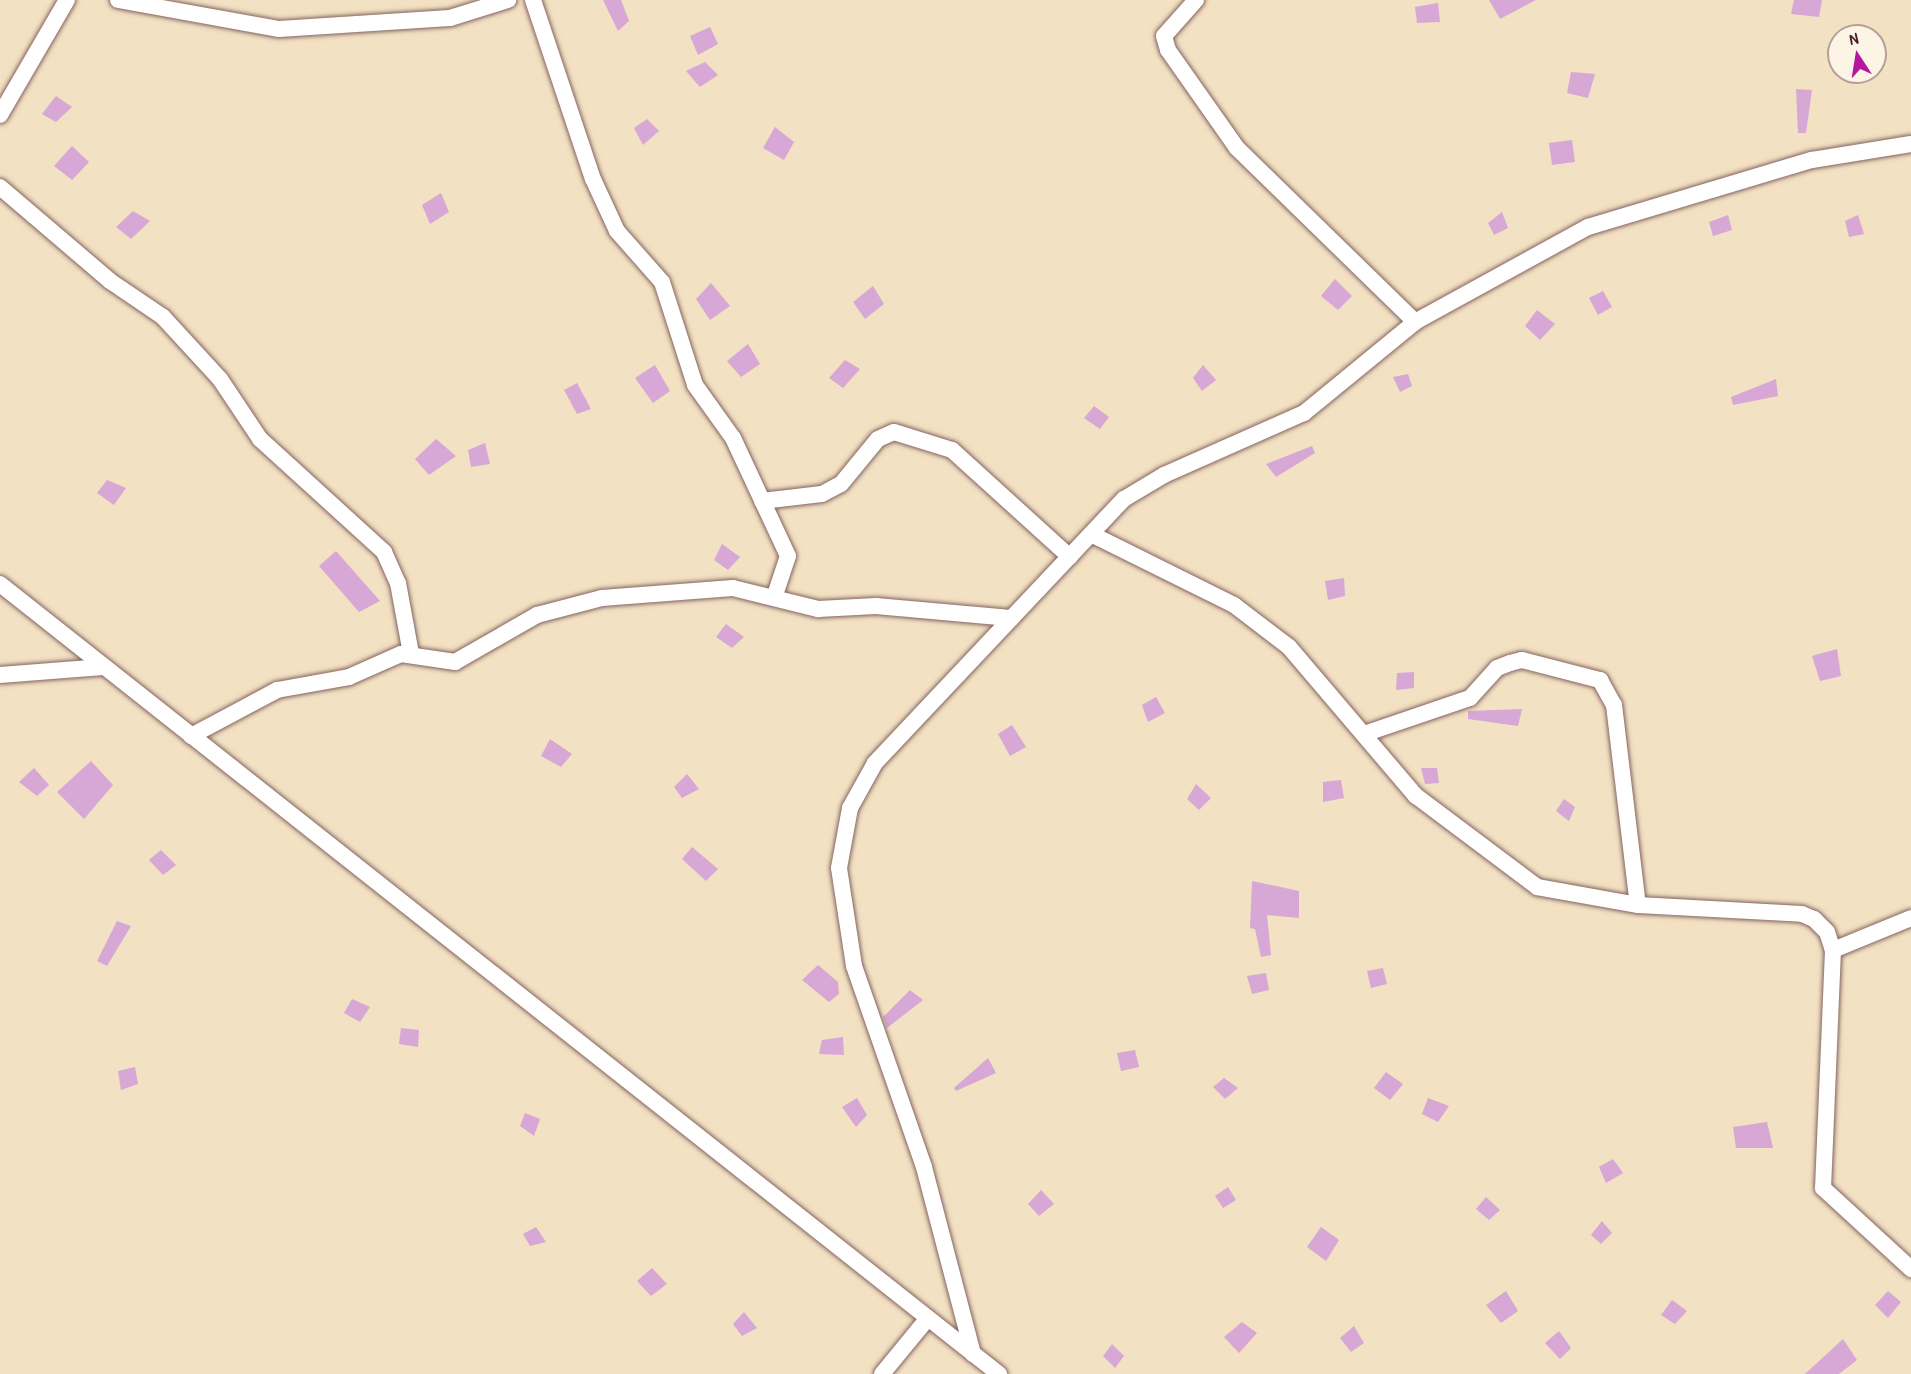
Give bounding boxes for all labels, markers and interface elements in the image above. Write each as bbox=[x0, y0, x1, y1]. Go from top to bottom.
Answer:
north arrow bbox=[1827, 24, 1887, 84]
text: N bbox=[1847, 27, 1860, 50]

